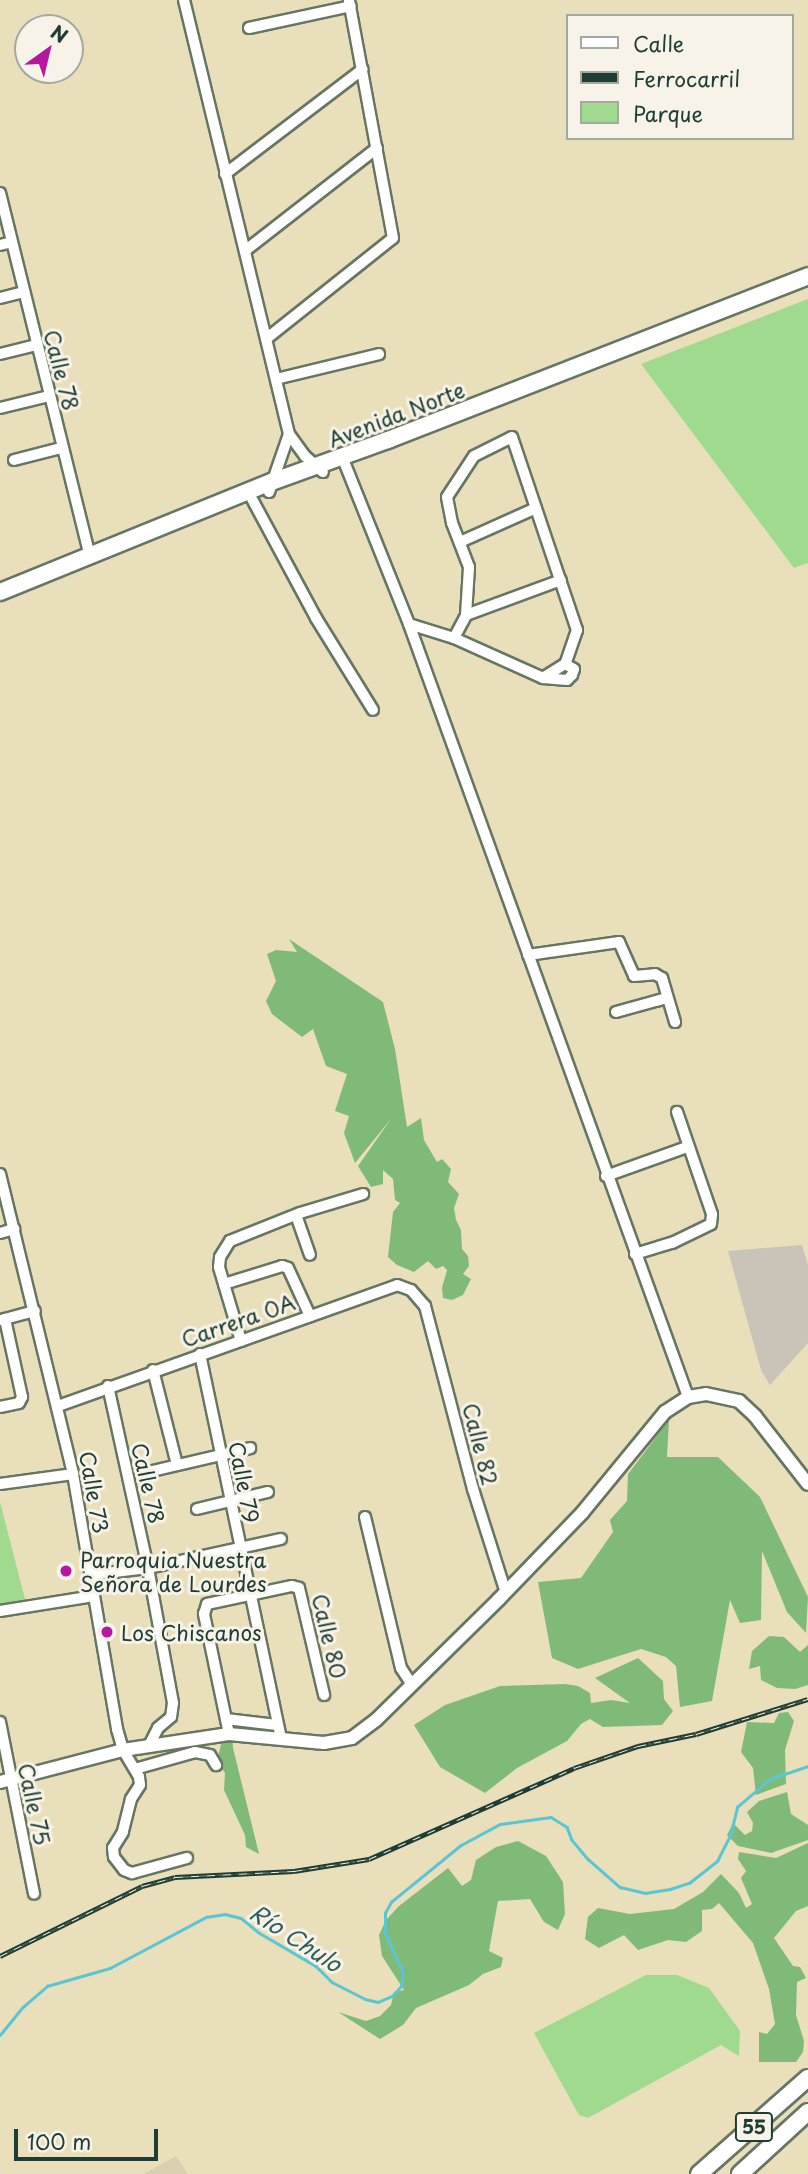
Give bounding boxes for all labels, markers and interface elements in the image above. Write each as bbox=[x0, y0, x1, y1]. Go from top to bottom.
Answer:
north arrow bbox=[14, 14, 84, 84]
legend bbox=[566, 14, 794, 140]
text: N bbox=[46, 17, 74, 49]
text: Calle bbox=[633, 27, 684, 59]
text: Ferrocarril bbox=[633, 62, 740, 94]
text: Parque bbox=[633, 97, 703, 129]
street label: Calle 78 bbox=[40, 327, 84, 413]
street label: Avenida Norte bbox=[324, 376, 468, 452]
street label: Carrera 0A bbox=[178, 1289, 298, 1351]
street label: Calle 82 bbox=[459, 1400, 503, 1488]
street label: Calle 79 bbox=[225, 1439, 265, 1525]
street label: Calle 78 bbox=[127, 1440, 171, 1526]
street label: Calle 73 bbox=[75, 1449, 115, 1535]
place label: Parroquia Nuestra Señora de Lourdes bbox=[80, 1546, 266, 1596]
marker: Parroquia Nuestra Señora de Lourdes bbox=[58, 1563, 74, 1579]
street label: Calle 80 bbox=[308, 1591, 352, 1681]
place label: Los Chiscanos bbox=[121, 1619, 261, 1645]
marker: Los Chiscanos bbox=[99, 1624, 115, 1640]
street label: Calle 75 bbox=[14, 1761, 56, 1847]
water label: Río Chulo bbox=[244, 1898, 348, 1978]
road number: 55 bbox=[735, 2112, 773, 2142]
scale bar bbox=[18, 2114, 161, 2158]
text: 100 m bbox=[27, 2125, 91, 2157]

